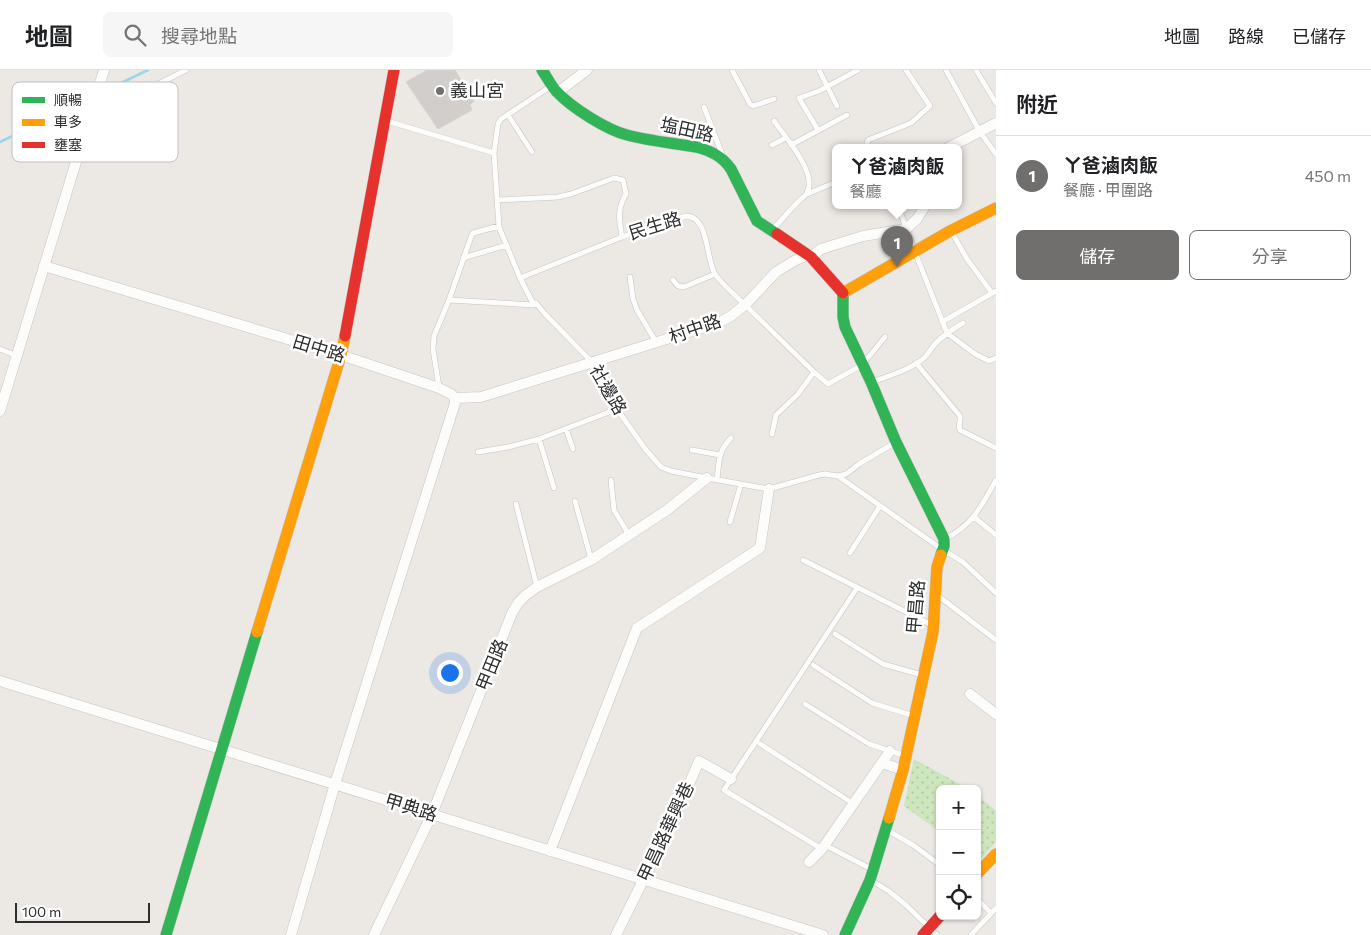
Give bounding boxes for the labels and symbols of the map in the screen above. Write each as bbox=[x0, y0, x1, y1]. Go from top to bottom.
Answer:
place label: 義山宮 bbox=[450, 79, 504, 101]
legend bbox=[12, 82, 178, 162]
marker: 義山宮 bbox=[434, 85, 446, 97]
text: 順暢 bbox=[54, 91, 82, 108]
street label: 塩田路 bbox=[658, 112, 716, 146]
text: 車多 bbox=[54, 113, 82, 130]
text: 壅塞 bbox=[54, 136, 82, 153]
street label: 民生路 bbox=[626, 207, 684, 243]
pin: 1 bbox=[881, 226, 913, 267]
street label: 村中路 bbox=[666, 309, 724, 347]
street label: 田中路 bbox=[290, 330, 348, 366]
street label: 社邊路 bbox=[586, 361, 632, 418]
street label: 甲昌路 bbox=[902, 579, 928, 635]
street label: 甲田路 bbox=[471, 635, 511, 694]
your location bbox=[437, 660, 463, 686]
street label: 甲昌路華興巷 bbox=[632, 778, 698, 885]
street label: 甲典路 bbox=[382, 789, 440, 825]
scale bar bbox=[15, 900, 150, 923]

